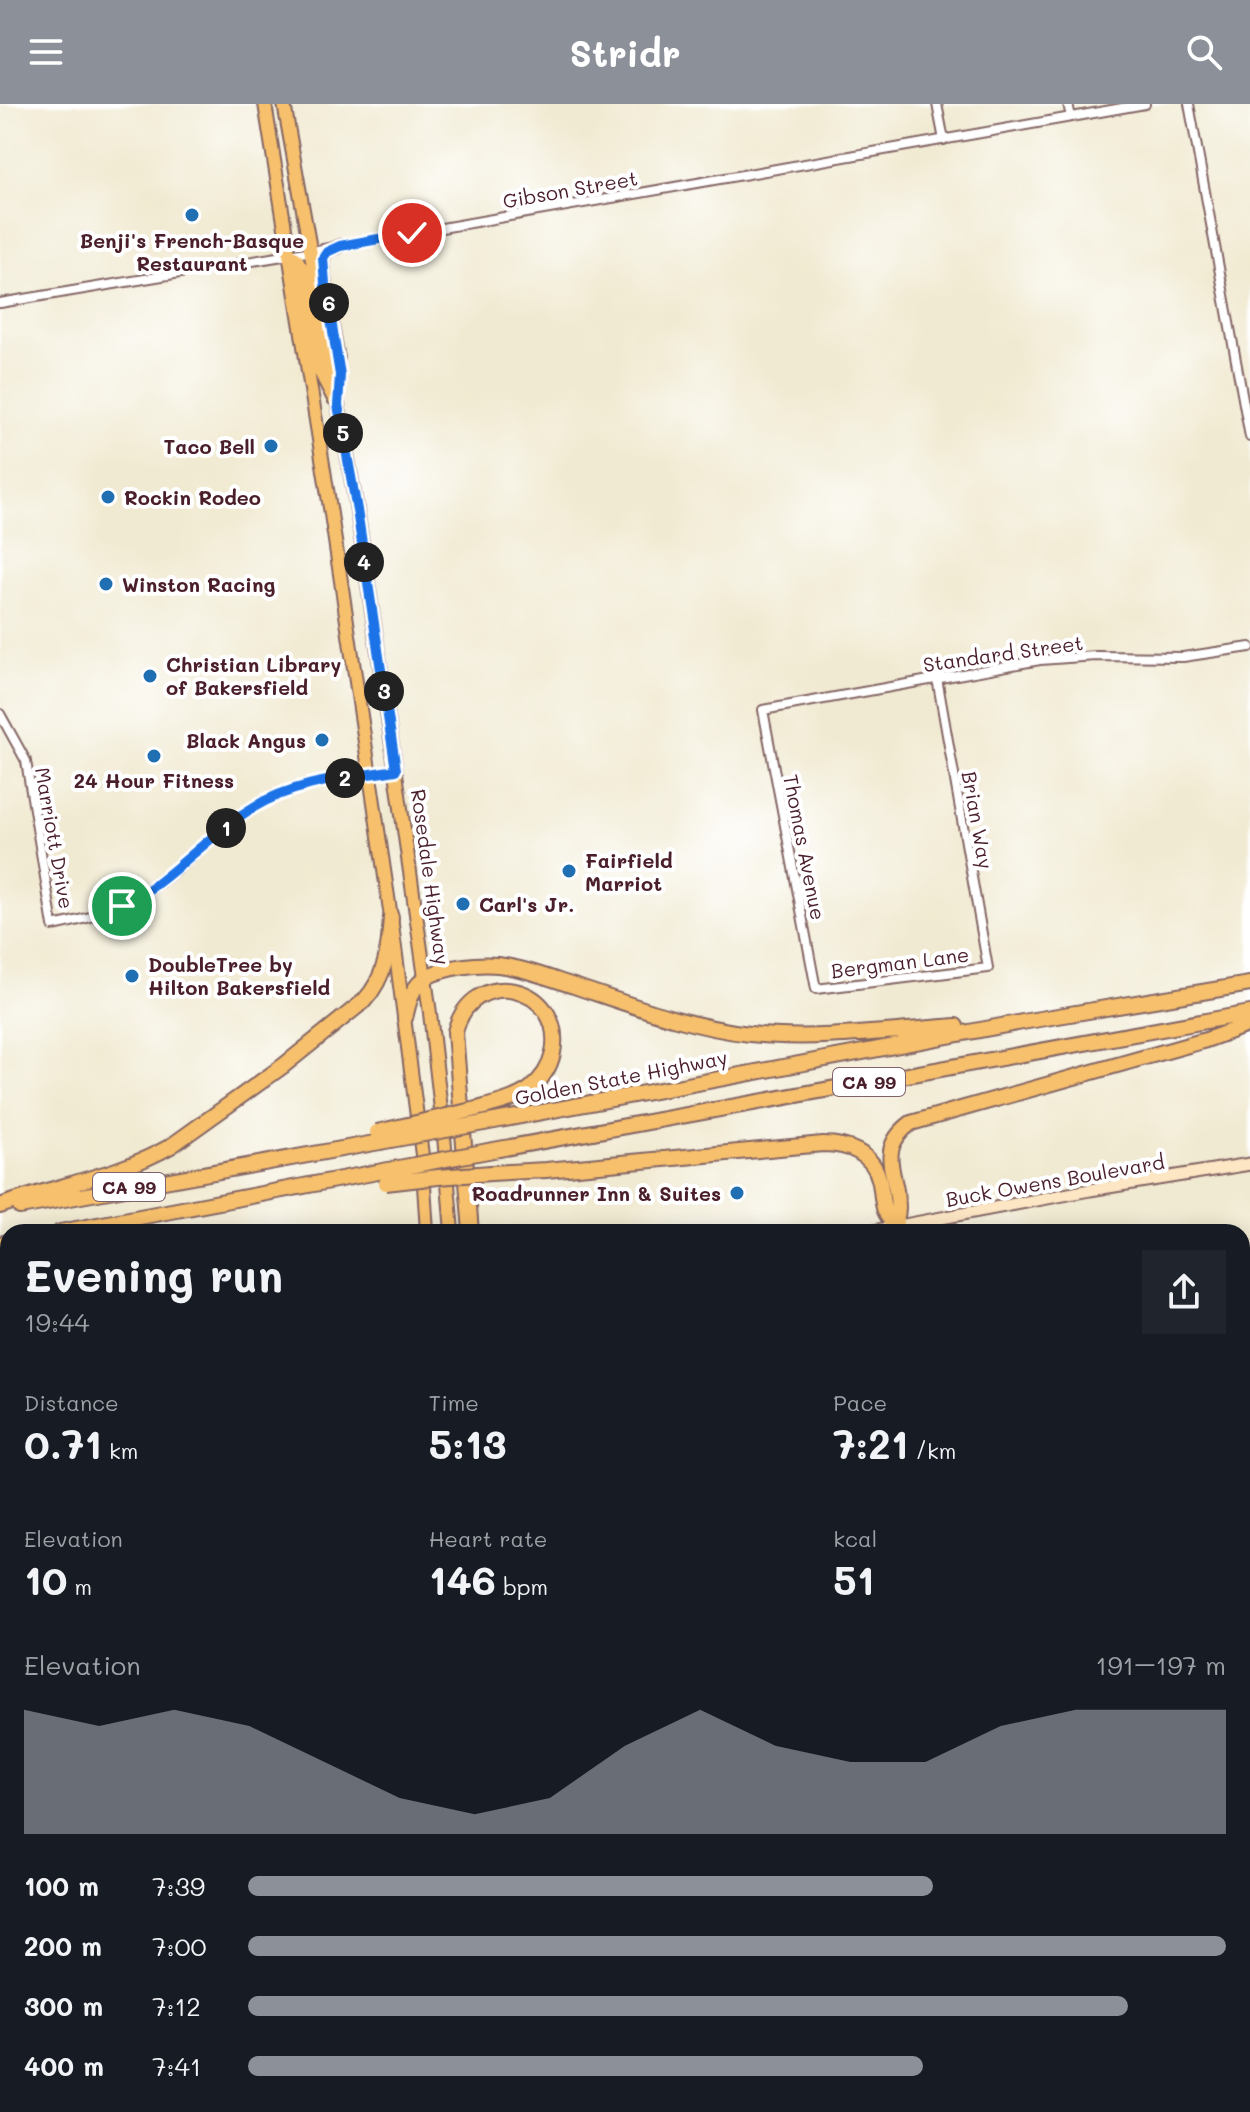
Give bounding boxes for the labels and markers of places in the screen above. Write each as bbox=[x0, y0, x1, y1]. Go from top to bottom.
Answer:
pin bbox=[378, 199, 446, 267]
marker: Benji's French-Basque Restaurant bbox=[183, 206, 201, 224]
place label: Benji's French-Basque Restaurant bbox=[80, 227, 304, 276]
pin: 6 bbox=[309, 283, 349, 323]
pin: 5 bbox=[323, 413, 363, 453]
place label: Taco Bell bbox=[163, 433, 255, 459]
marker: Taco Bell bbox=[262, 437, 280, 455]
place label: Rockin Rodeo bbox=[124, 484, 261, 510]
marker: Rockin Rodeo bbox=[99, 488, 117, 506]
pin: 4 bbox=[344, 542, 384, 582]
place label: Winston Racing bbox=[122, 571, 275, 597]
marker: Winston Racing bbox=[97, 575, 115, 593]
place label: Christian Library of Bakersfield bbox=[166, 651, 342, 700]
marker: Christian Library of Bakersfield bbox=[141, 667, 159, 685]
pin: 3 bbox=[364, 671, 404, 711]
place label: Black Angus bbox=[186, 727, 306, 753]
marker: Black Angus bbox=[313, 731, 331, 749]
marker: 24 Hour Fitness bbox=[145, 747, 163, 765]
pin: 2 bbox=[325, 758, 365, 798]
place label: 24 Hour Fitness bbox=[74, 767, 234, 793]
pin: 1 bbox=[206, 808, 246, 848]
place label: Fairfield Marriot bbox=[585, 847, 673, 896]
marker: Fairfield Marriot bbox=[560, 862, 578, 880]
pin bbox=[88, 872, 156, 940]
place label: Carl's Jr. bbox=[479, 891, 574, 917]
marker: Carl's Jr. bbox=[454, 895, 472, 913]
place label: DoubleTree by Hilton Bakersfield bbox=[148, 951, 331, 1000]
marker: DoubleTree by Hilton Bakersfield bbox=[123, 967, 141, 985]
place label: Roadrunner Inn & Suites bbox=[472, 1180, 721, 1206]
marker: Roadrunner Inn & Suites bbox=[728, 1184, 746, 1202]

